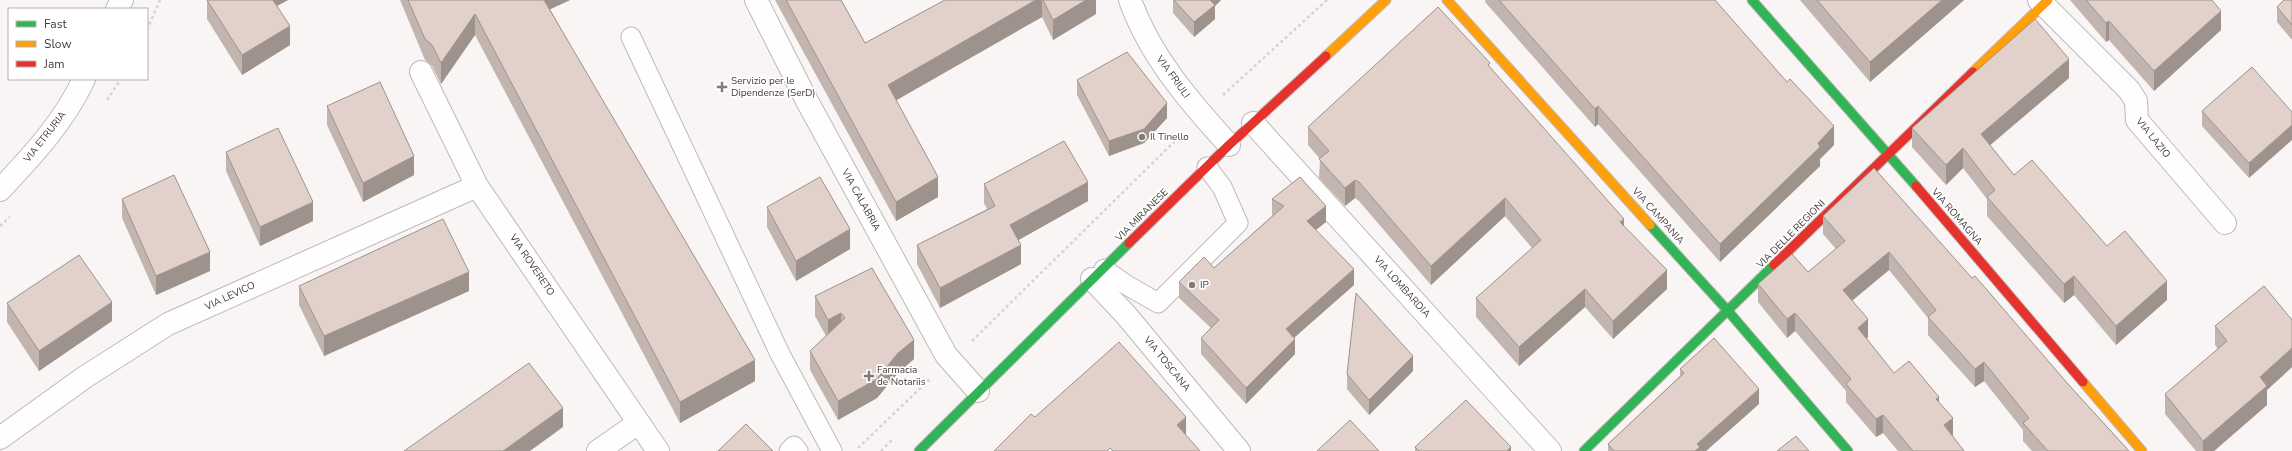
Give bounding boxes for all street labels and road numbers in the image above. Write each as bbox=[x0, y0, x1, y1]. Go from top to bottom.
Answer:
street label: VIA FRIULI bbox=[1152, 52, 1193, 101]
street label: VIA ETRURIA bbox=[20, 108, 70, 166]
street label: VIA LAZIO bbox=[2132, 114, 2174, 161]
street label: VIA CALABRIA bbox=[838, 166, 884, 234]
street label: VIA CAMPANIA bbox=[1628, 184, 1688, 248]
street label: VIA MIRANESE bbox=[1112, 185, 1172, 245]
street label: VIA ROMAGNA bbox=[1928, 185, 1986, 249]
street label: VIA DELLE REGIONI bbox=[1753, 197, 1828, 272]
street label: VIA ROVERETO bbox=[506, 230, 558, 299]
street label: VIA LOMBARDIA bbox=[1370, 252, 1434, 321]
street label: VIA LEVICO bbox=[202, 278, 258, 314]
street label: VIA TOSCANA bbox=[1140, 333, 1194, 395]

